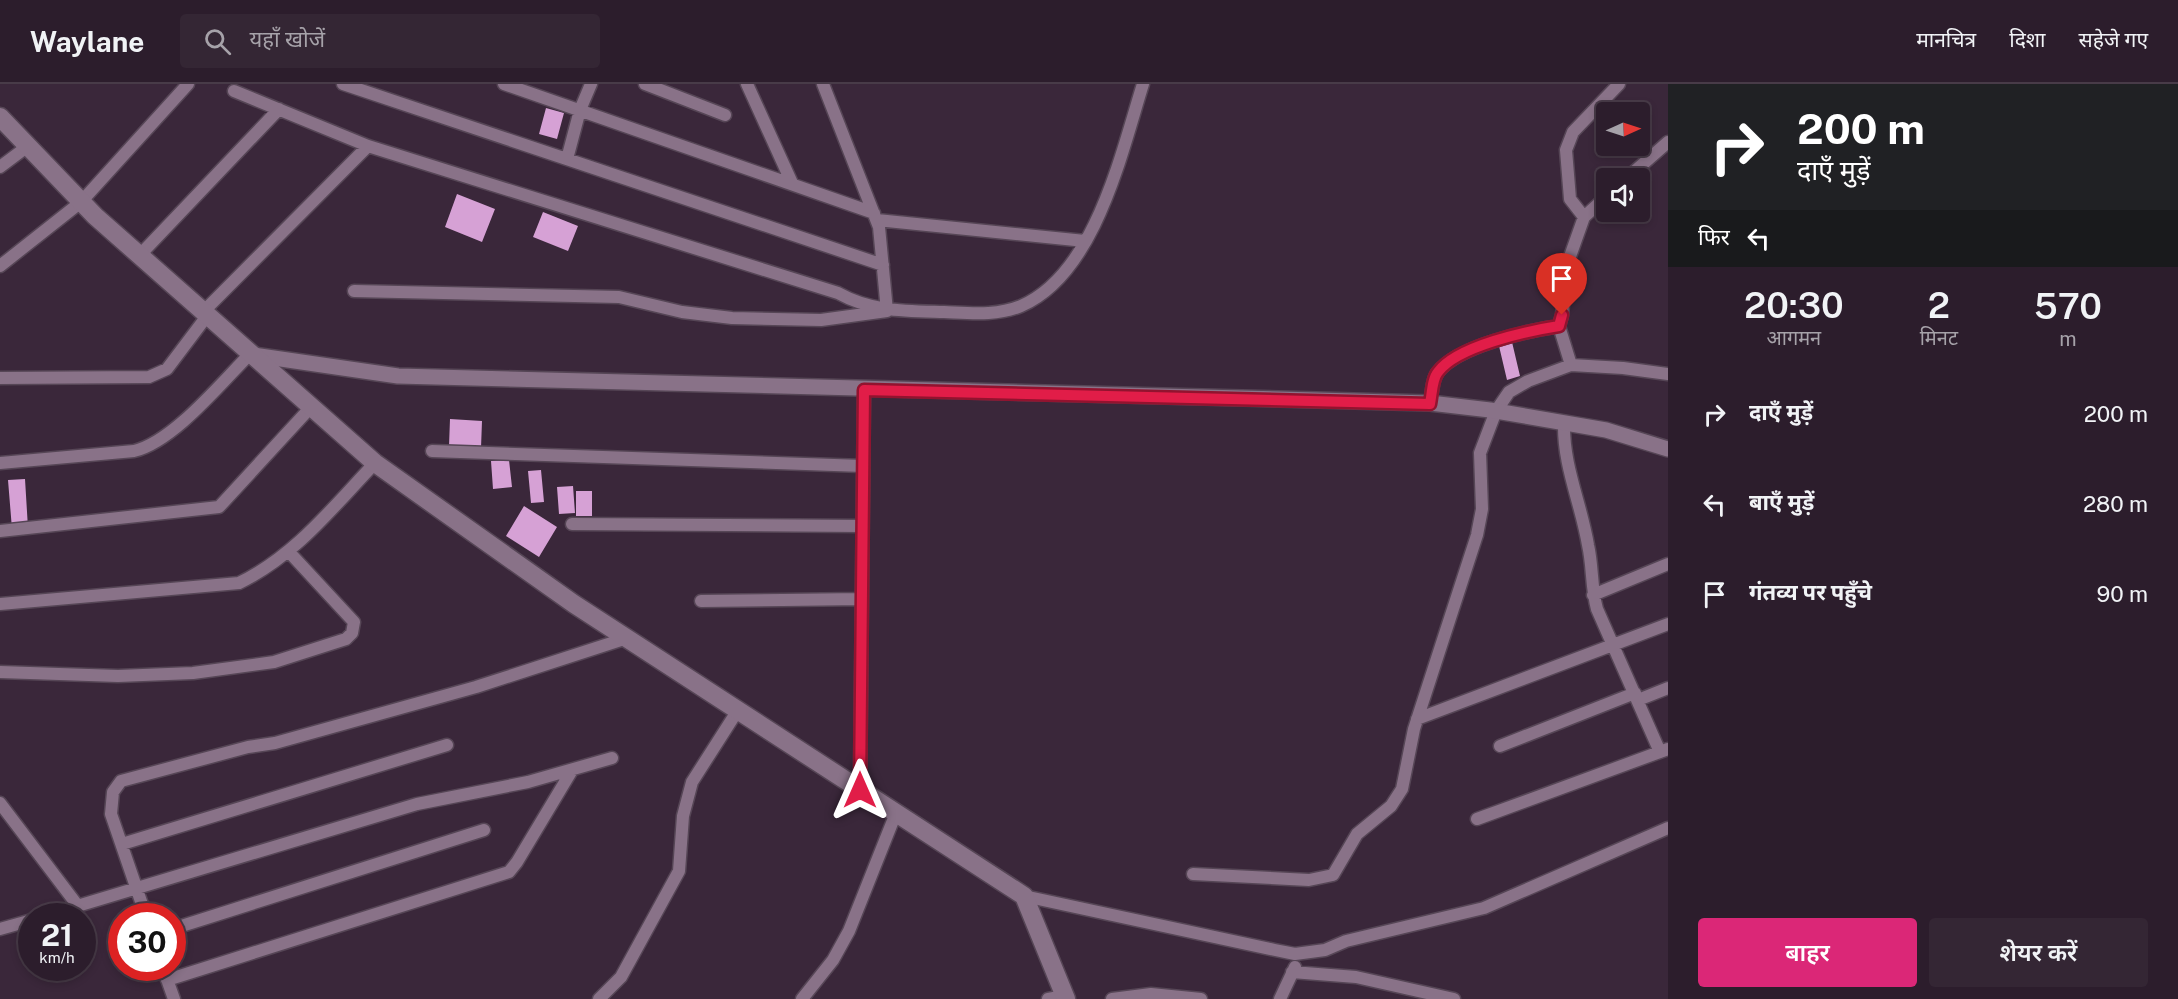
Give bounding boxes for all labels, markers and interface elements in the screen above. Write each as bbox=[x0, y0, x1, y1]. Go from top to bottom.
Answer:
search box bbox=[180, 14, 600, 68]
text: Waylane bbox=[30, 25, 144, 58]
icon: search bbox=[201, 25, 234, 58]
text: यहाँ खोजें bbox=[249, 26, 325, 52]
text: मानचित्र bbox=[1916, 27, 1976, 52]
text: दिशा bbox=[2009, 27, 2046, 52]
text: सहेजे गए bbox=[2079, 27, 2148, 52]
north arrow bbox=[1596, 102, 1650, 156]
map controls bbox=[1596, 102, 1650, 222]
text: 200 m bbox=[1797, 104, 1925, 153]
icon: right bbox=[1698, 108, 1776, 186]
text: दाएँ मुड़ें bbox=[1797, 154, 1870, 186]
button: sound bbox=[1596, 168, 1650, 222]
icon: left bbox=[1742, 222, 1775, 255]
text: फिर bbox=[1698, 224, 1730, 250]
pin bbox=[1536, 253, 1587, 315]
icon: arrive bbox=[1545, 262, 1578, 295]
text: 20:30 bbox=[1744, 284, 1844, 326]
text: 2 bbox=[1928, 284, 1950, 326]
text: 570 bbox=[2034, 285, 2102, 327]
text: आगमन bbox=[1766, 326, 1821, 350]
text: मिनट bbox=[1920, 326, 1958, 350]
text: m bbox=[2059, 327, 2077, 351]
icon: right bbox=[1698, 398, 1731, 431]
text: दाएँ मुड़ें bbox=[1749, 399, 1813, 425]
text: 200 m bbox=[2084, 401, 2148, 427]
icon: left bbox=[1698, 488, 1731, 521]
text: बाएँ मुड़ें bbox=[1749, 489, 1814, 515]
text: 280 m bbox=[2083, 491, 2148, 517]
icon: arrive bbox=[1698, 578, 1731, 611]
text: गंतव्य पर पहुँचे bbox=[1749, 579, 1872, 605]
text: 90 m bbox=[2097, 581, 2148, 607]
position arrow bbox=[828, 758, 892, 822]
speed limit sign: 30 bbox=[108, 903, 186, 981]
text: 21 bbox=[41, 917, 73, 953]
button: बाहर bbox=[1698, 918, 1917, 987]
button: शेयर करें bbox=[1929, 918, 2148, 987]
text: km/h bbox=[39, 949, 75, 966]

